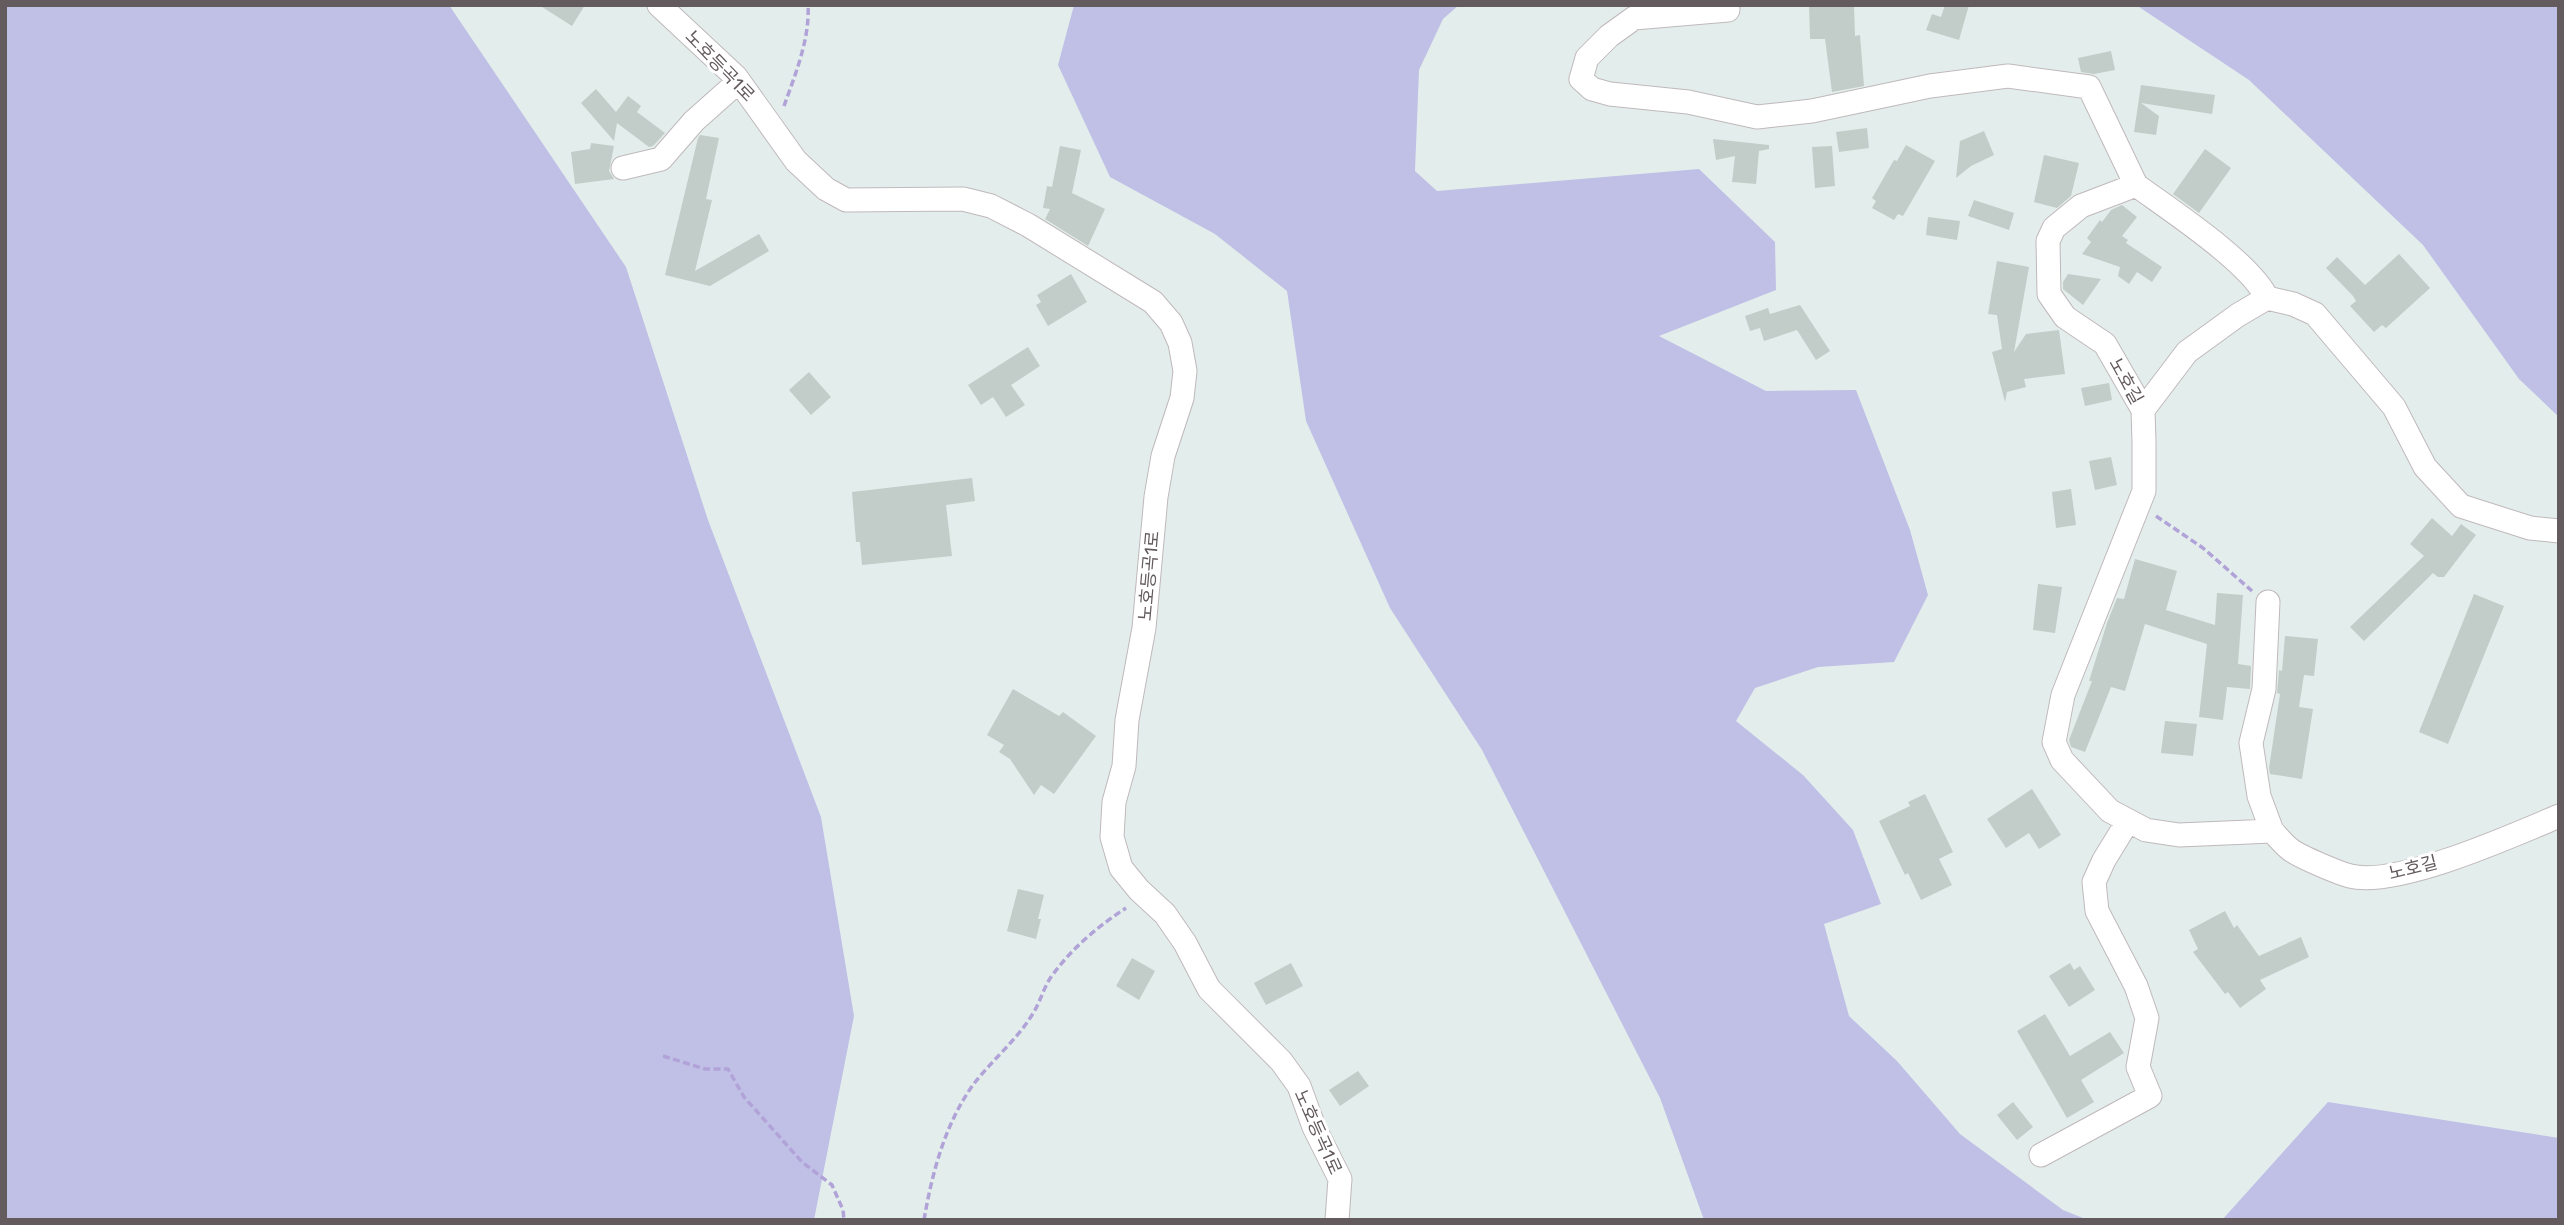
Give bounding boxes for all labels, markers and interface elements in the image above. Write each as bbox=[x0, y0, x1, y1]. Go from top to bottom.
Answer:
street label: 노호등곡1로 bbox=[681, 26, 759, 106]
street label: 노호길 bbox=[2104, 354, 2148, 408]
street label: 노호등곡1로 bbox=[1134, 530, 1164, 622]
street label: 노호길 bbox=[2386, 851, 2440, 885]
street label: 노호등곡1로 bbox=[1290, 1086, 1346, 1178]

